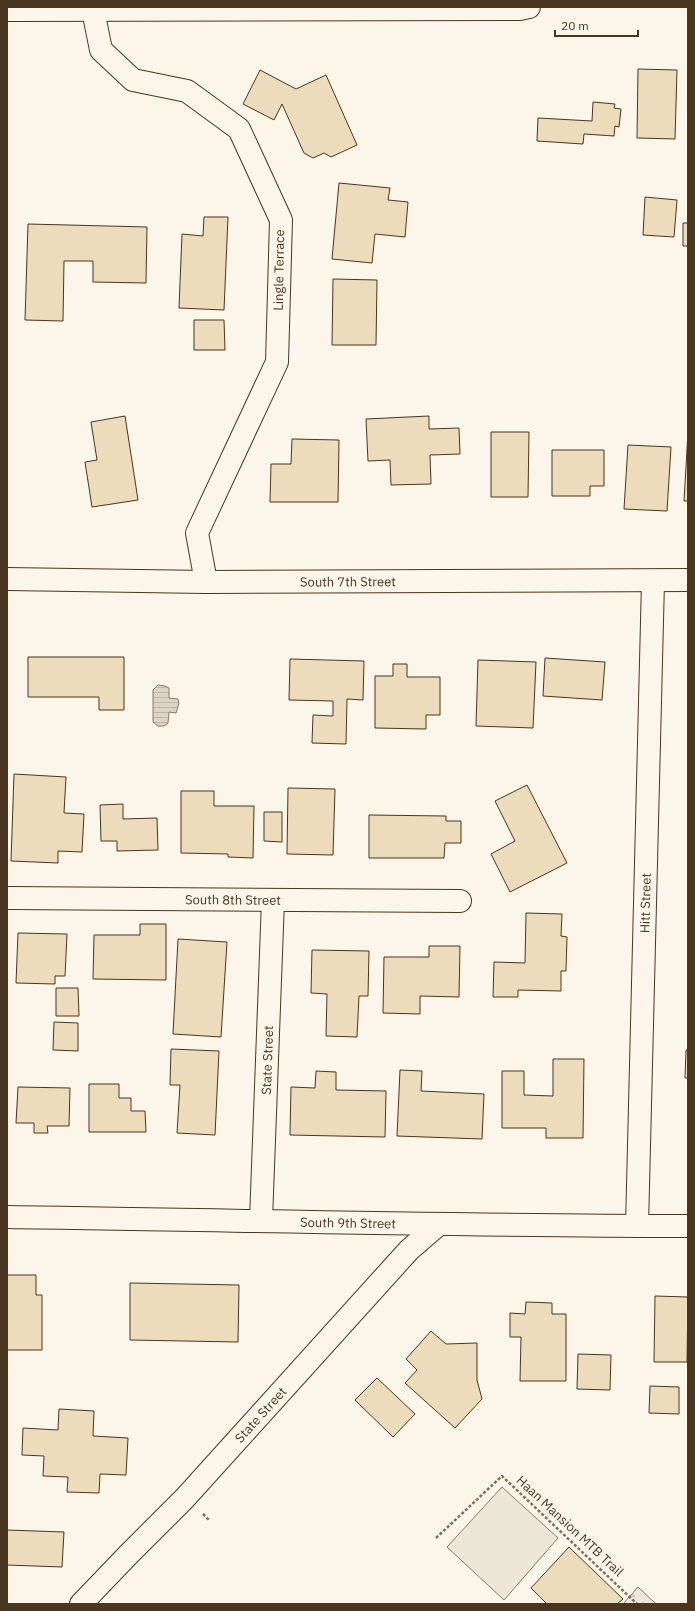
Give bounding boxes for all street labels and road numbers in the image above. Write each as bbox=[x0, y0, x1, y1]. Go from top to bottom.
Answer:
street label: Lingle Terrace bbox=[270, 229, 288, 311]
street label: South 7th Street bbox=[300, 573, 396, 590]
street label: Hitt Street bbox=[636, 873, 654, 933]
street label: South 8th Street bbox=[185, 891, 281, 908]
street label: State Street bbox=[257, 1025, 277, 1095]
street label: South 9th Street bbox=[300, 1213, 396, 1232]
street label: State Street bbox=[231, 1383, 290, 1446]
street label: Haan Mansion MTB Trail bbox=[513, 1472, 628, 1580]

